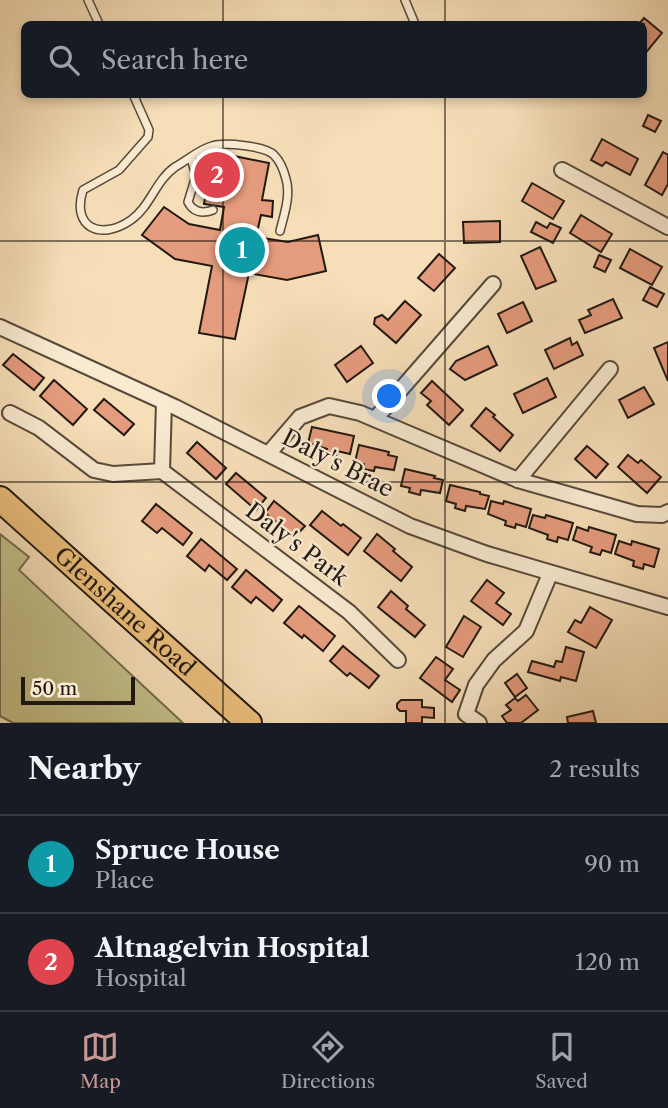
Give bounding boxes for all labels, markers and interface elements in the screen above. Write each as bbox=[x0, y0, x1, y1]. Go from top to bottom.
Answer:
search box bbox=[21, 21, 647, 98]
icon: search bbox=[45, 41, 83, 79]
text: Search here bbox=[101, 44, 248, 76]
pin: 2 bbox=[194, 149, 240, 201]
pin: 1 bbox=[219, 224, 265, 276]
your location bbox=[372, 379, 406, 413]
street label: Daly's Brae bbox=[277, 423, 399, 503]
street label: Daly's Park bbox=[240, 496, 355, 593]
street label: Glenshane Road bbox=[49, 541, 201, 682]
scale bar bbox=[21, 674, 135, 706]
text: 50 m bbox=[32, 677, 77, 700]
text: Nearby bbox=[28, 750, 141, 787]
text: 2 results bbox=[549, 755, 640, 783]
text: Spruce House bbox=[95, 834, 280, 866]
text: 1 bbox=[46, 850, 56, 878]
text: 90 m bbox=[584, 850, 640, 878]
text: Place bbox=[95, 866, 154, 894]
text: Altnagelvin Hospital bbox=[95, 932, 370, 964]
text: 2 bbox=[44, 948, 58, 976]
text: 120 m bbox=[575, 948, 640, 976]
text: Hospital bbox=[95, 964, 187, 992]
tab: Map bbox=[80, 1028, 121, 1093]
tab: Directions bbox=[281, 1028, 375, 1093]
tab: Saved bbox=[535, 1028, 588, 1093]

